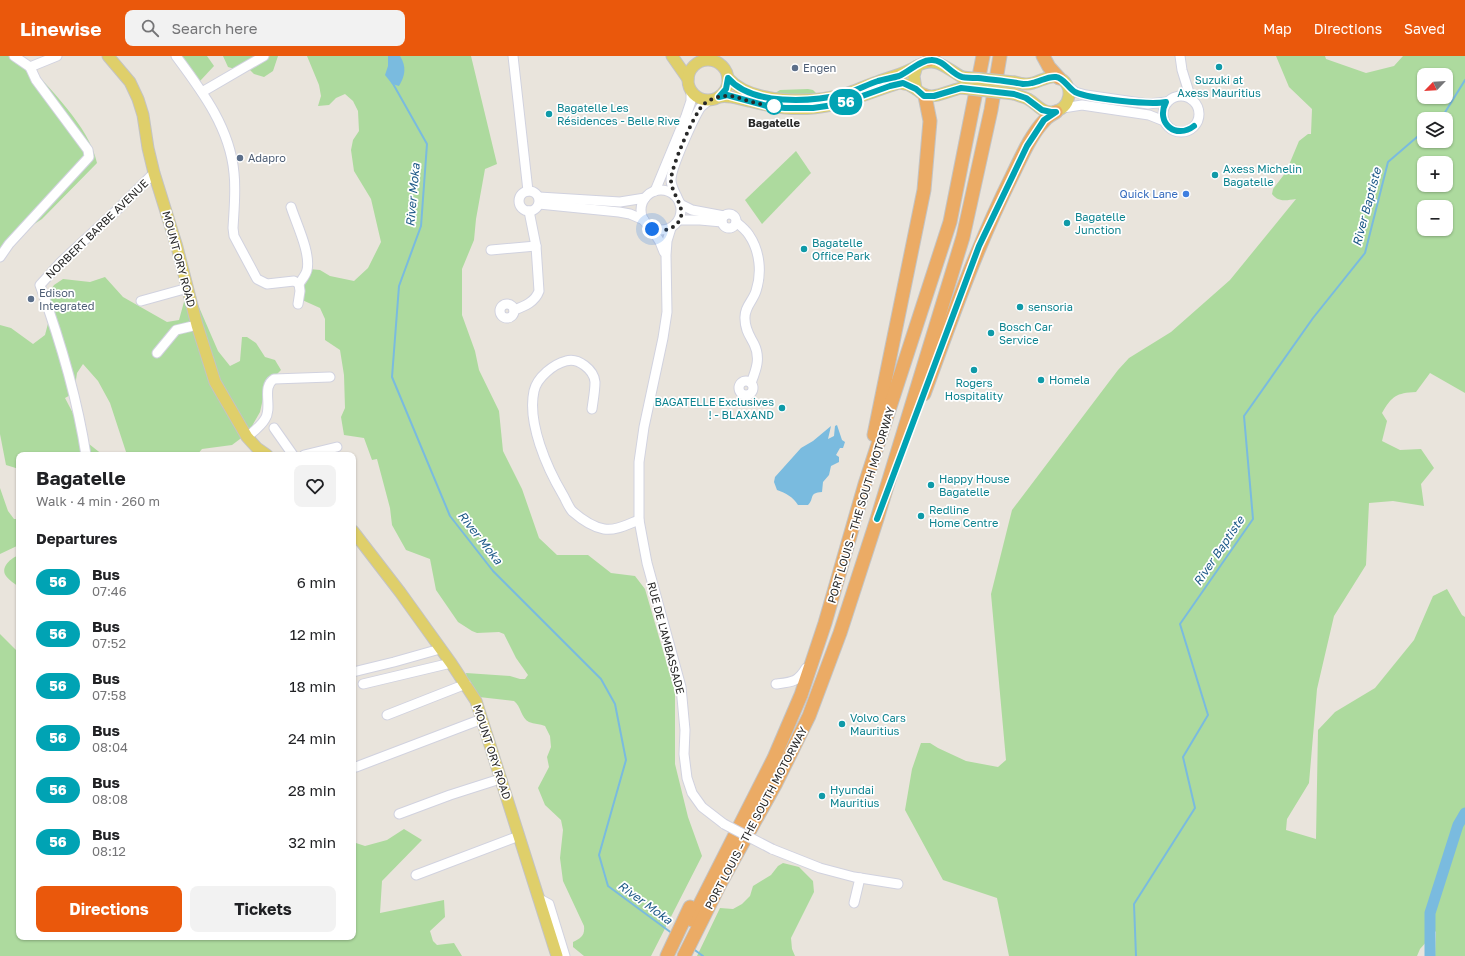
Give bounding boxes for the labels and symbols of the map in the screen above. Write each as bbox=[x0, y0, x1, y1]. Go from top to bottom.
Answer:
place label: Engen bbox=[803, 61, 836, 74]
marker: Suzuki at Axess Mauritius bbox=[1214, 62, 1224, 72]
marker: Engen bbox=[790, 63, 800, 73]
north arrow bbox=[1417, 68, 1453, 104]
place label: Suzuki at Axess Mauritius bbox=[1177, 73, 1261, 99]
line badge: 56 bbox=[828, 89, 864, 115]
marker: Bagatelle bbox=[765, 97, 783, 115]
place label: Bagatelle Les Résidences - Belle Rive bbox=[557, 101, 680, 127]
marker: Bagatelle Les Résidences - Belle Rive bbox=[544, 109, 554, 119]
place label: Bagatelle bbox=[748, 116, 800, 129]
place label: Adapro bbox=[248, 151, 286, 164]
marker: Adapro bbox=[235, 153, 245, 163]
water label: River Moka bbox=[402, 161, 423, 227]
place label: Axess Michelin Bagatelle bbox=[1223, 162, 1302, 188]
water label: River Baptiste bbox=[1349, 165, 1384, 248]
marker: Axess Michelin Bagatelle bbox=[1210, 170, 1220, 180]
street label: NORBERT BARBE AVENUE bbox=[43, 176, 151, 281]
place label: Quick Lane bbox=[1120, 187, 1178, 200]
marker: Quick Lane bbox=[1181, 189, 1191, 199]
street label: MOUNT ORY ROAD bbox=[160, 209, 199, 309]
place label: Bagatelle Junction bbox=[1075, 210, 1126, 236]
marker: Bagatelle Junction bbox=[1062, 218, 1072, 228]
your location bbox=[642, 219, 662, 239]
place label: Bagatelle Office Park bbox=[812, 236, 870, 262]
marker: Bagatelle Office Park bbox=[799, 244, 809, 254]
place label: Edison Integrated bbox=[39, 286, 94, 312]
marker: Edison Integrated bbox=[26, 294, 36, 304]
place label: sensoria bbox=[1028, 300, 1073, 313]
marker: sensoria bbox=[1015, 302, 1025, 312]
place label: Bosch Car Service bbox=[999, 320, 1053, 346]
marker: Bosch Car Service bbox=[986, 328, 996, 338]
marker: Rogers Hospitality bbox=[969, 365, 979, 375]
place label: Homela bbox=[1049, 373, 1090, 386]
marker: Homela bbox=[1036, 375, 1046, 385]
place label: Rogers Hospitality bbox=[945, 376, 1003, 402]
place label: BAGATELLE Exclusives ! - BLAXAND bbox=[655, 395, 774, 421]
marker: BAGATELLE Exclusives ! - BLAXAND bbox=[777, 403, 787, 413]
street label: PORT LOUIS – THE SOUTH MOTORWAY bbox=[824, 405, 897, 605]
place label: Happy House Bagatelle bbox=[939, 472, 1010, 498]
marker: Happy House Bagatelle bbox=[926, 480, 936, 490]
place label: Redline Home Centre bbox=[929, 503, 998, 529]
water label: River Moka bbox=[455, 508, 507, 568]
marker: Redline Home Centre bbox=[916, 511, 926, 521]
water label: River Baptiste bbox=[1190, 512, 1248, 588]
street label: RUE DE L'AMBASSADE bbox=[645, 580, 688, 696]
street label: MOUNT ORY ROAD bbox=[471, 703, 514, 801]
place label: Volvo Cars Mauritius bbox=[850, 711, 906, 737]
marker: Volvo Cars Mauritius bbox=[837, 719, 847, 729]
street label: PORT LOUIS – THE SOUTH MOTORWAY bbox=[702, 724, 809, 911]
place label: Hyundai Mauritius bbox=[830, 783, 880, 809]
marker: Hyundai Mauritius bbox=[817, 791, 827, 801]
water label: River Moka bbox=[615, 878, 676, 928]

